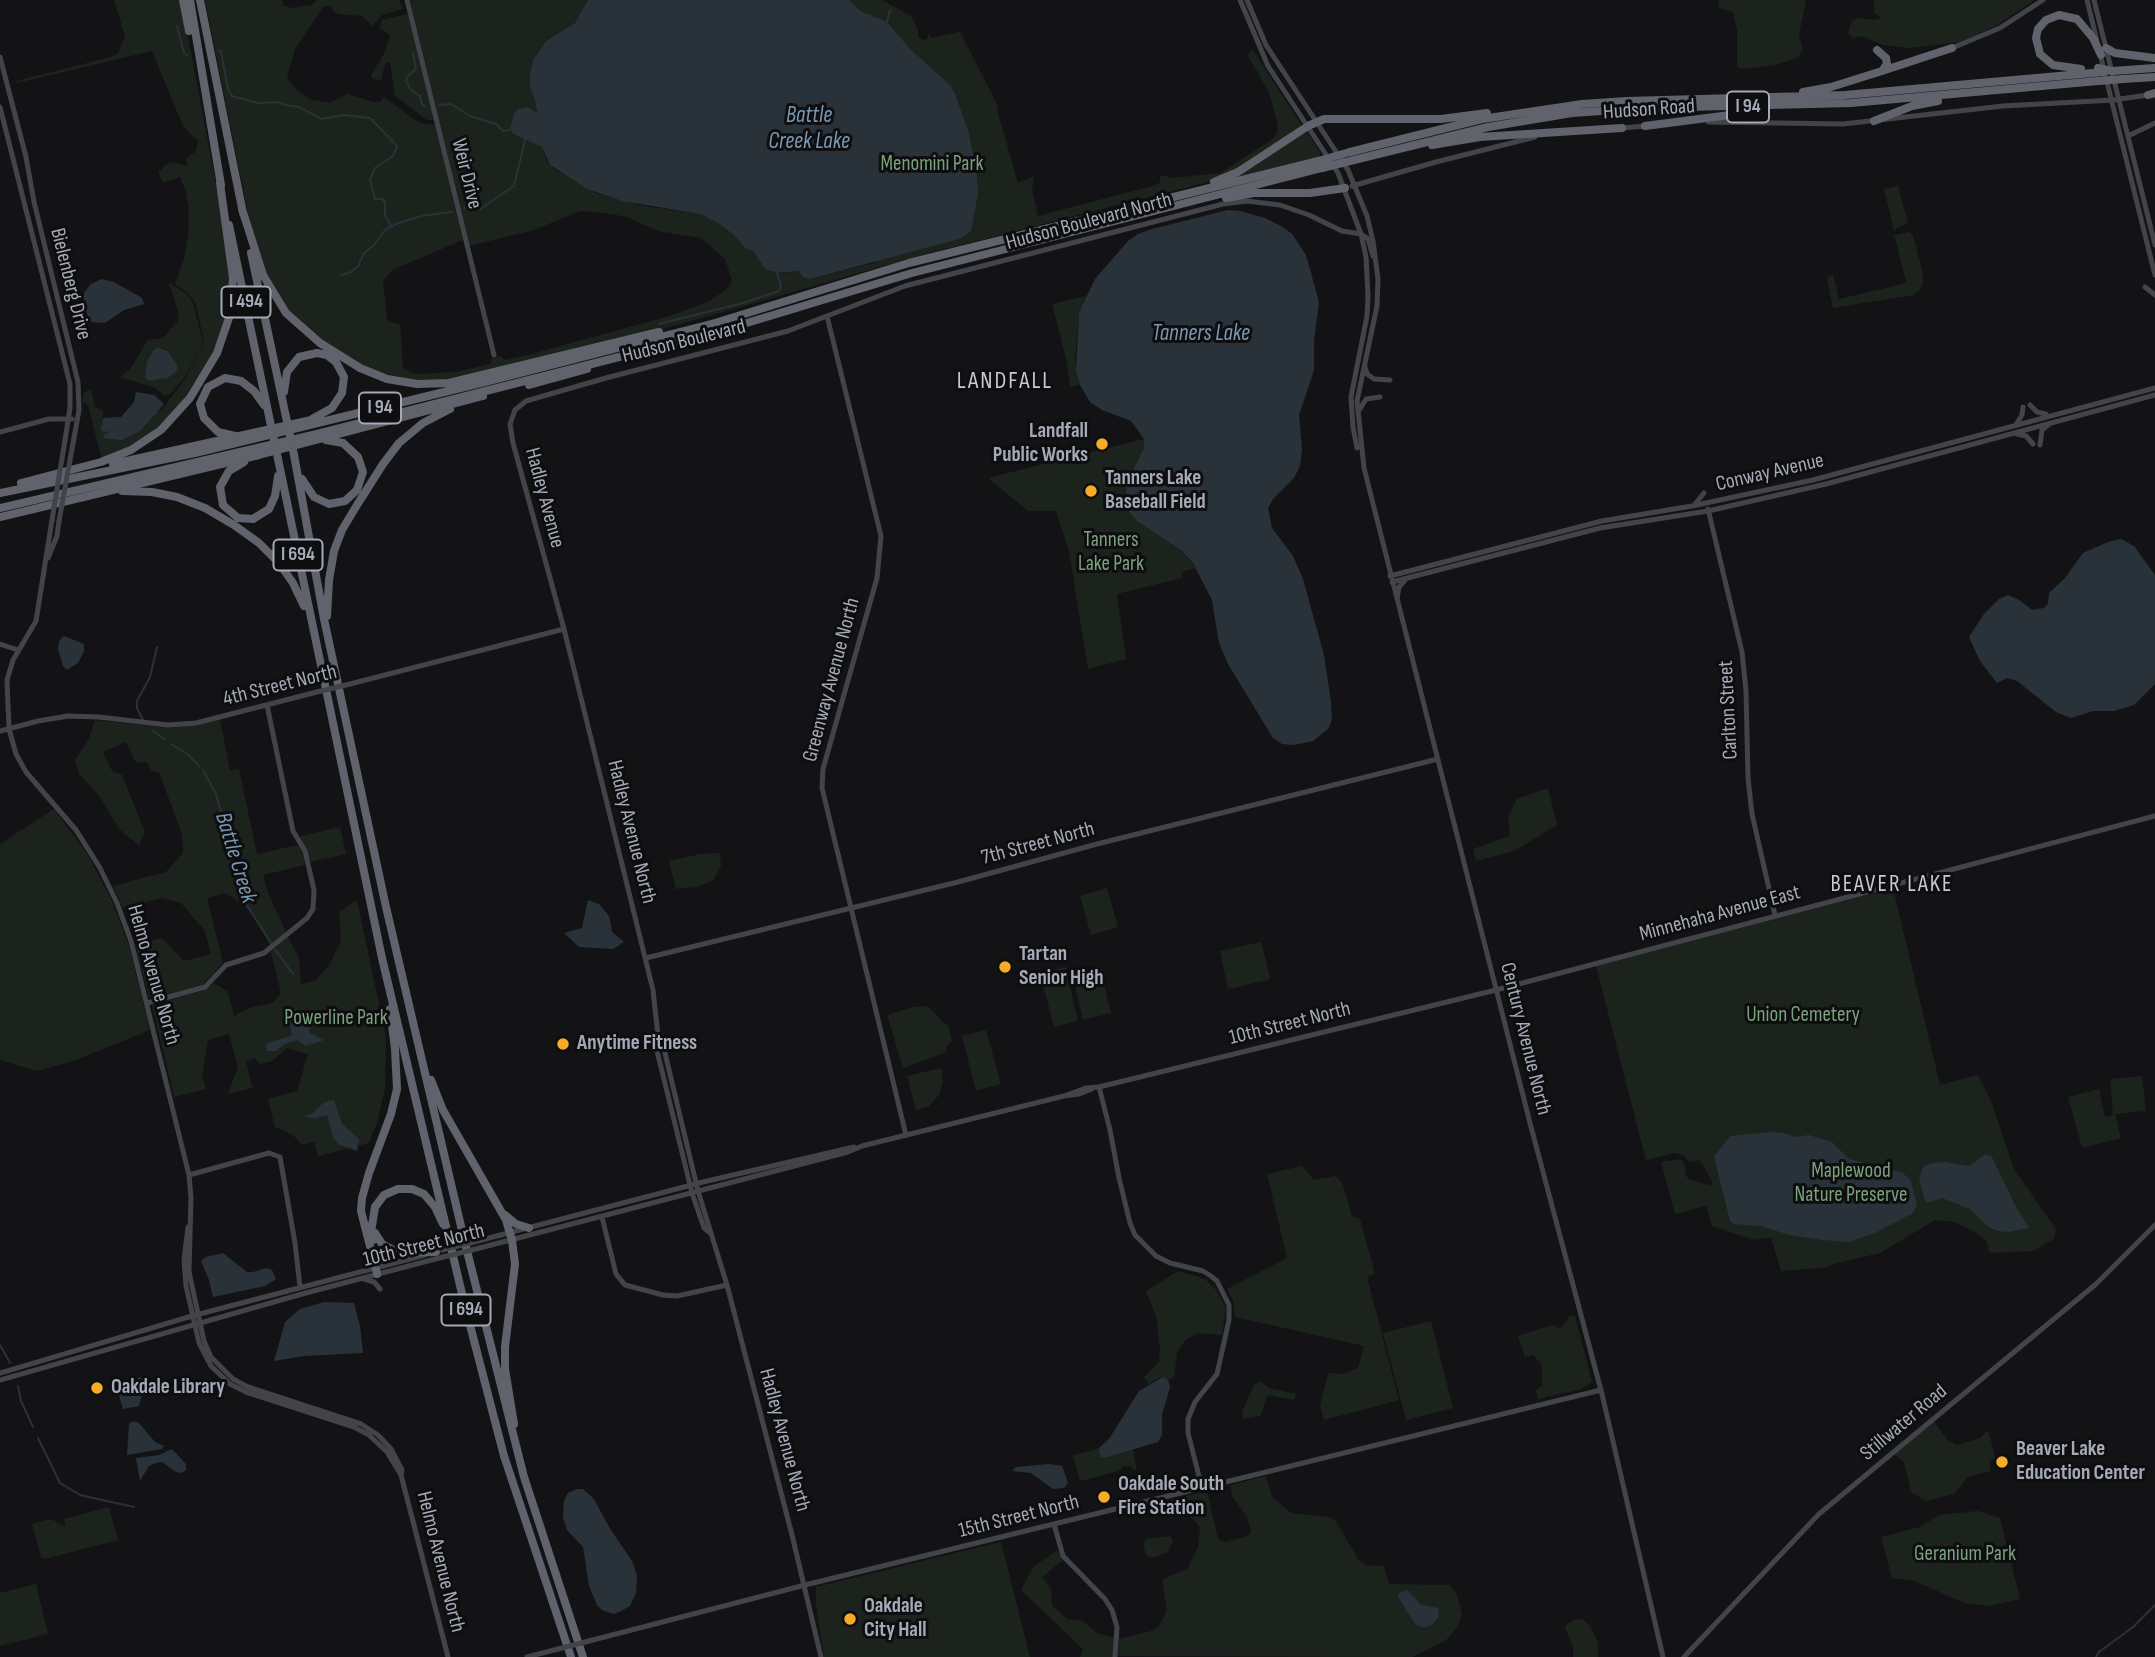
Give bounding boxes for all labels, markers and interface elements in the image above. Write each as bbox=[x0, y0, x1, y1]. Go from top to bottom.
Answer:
road number: I 94 bbox=[1727, 92, 1769, 122]
street label: Hudson Road bbox=[1602, 94, 1696, 126]
water label: Battle Creek Lake bbox=[768, 102, 850, 156]
street label: Weir Drive bbox=[445, 136, 487, 212]
park label: Menomini Park bbox=[881, 152, 983, 178]
street label: Hudson Boulevard North bbox=[1003, 188, 1175, 256]
street label: Bielenberg Drive bbox=[44, 226, 96, 342]
road number: I 494 bbox=[222, 286, 270, 318]
street label: Hudson Boulevard bbox=[620, 315, 748, 369]
water label: Tanners Lake bbox=[1152, 320, 1250, 348]
district label: LANDFALL bbox=[958, 368, 1052, 396]
road number: I 94 bbox=[359, 392, 401, 424]
place label: Landfall Public Works bbox=[993, 419, 1088, 469]
marker: Landfall Public Works bbox=[1094, 436, 1110, 452]
street label: Hadley Avenue bbox=[519, 445, 569, 551]
street label: Conway Avenue bbox=[1714, 448, 1826, 498]
place label: Tanners Lake Baseball Field bbox=[1105, 466, 1206, 516]
marker: Tanners Lake Baseball Field bbox=[1083, 483, 1099, 499]
park label: Tanners Lake Park bbox=[1078, 528, 1144, 578]
road number: I 694 bbox=[274, 540, 322, 570]
street label: Greenway Avenue North bbox=[798, 595, 866, 765]
street label: 4th Street North bbox=[221, 660, 339, 712]
street label: Carlton Street bbox=[1714, 660, 1744, 760]
street label: Hadley Avenue North bbox=[601, 758, 661, 906]
water label: Battle Creek bbox=[208, 809, 262, 907]
street label: 7th Street North bbox=[979, 817, 1097, 871]
district label: BEAVER LAKE bbox=[1832, 871, 1952, 899]
street label: Minnehaha Avenue East bbox=[1637, 880, 1803, 948]
street label: Helmo Avenue North bbox=[121, 902, 185, 1048]
place label: Tartan Senior High bbox=[1019, 942, 1104, 992]
marker: Tartan Senior High bbox=[997, 959, 1013, 975]
street label: Century Avenue North bbox=[1494, 960, 1556, 1118]
street label: 10th Street North bbox=[1227, 997, 1353, 1051]
park label: Union Cemetery bbox=[1746, 1003, 1860, 1029]
park label: Powerline Park bbox=[284, 1006, 388, 1032]
place label: Anytime Fitness bbox=[577, 1031, 697, 1057]
marker: Anytime Fitness bbox=[555, 1036, 571, 1052]
park label: Maplewood Nature Preserve bbox=[1794, 1159, 1908, 1209]
street label: 10th Street North bbox=[361, 1219, 487, 1273]
road number: I 694 bbox=[442, 1294, 490, 1326]
street label: Hadley Avenue North bbox=[753, 1366, 815, 1514]
place label: Oakdale Library bbox=[111, 1375, 225, 1401]
street label: Stillwater Road bbox=[1855, 1379, 1953, 1467]
marker: Oakdale Library bbox=[89, 1380, 105, 1396]
place label: Beaver Lake Education Center bbox=[2016, 1437, 2145, 1487]
marker: Beaver Lake Education Center bbox=[1994, 1454, 2010, 1470]
place label: Oakdale South Fire Station bbox=[1118, 1472, 1224, 1522]
street label: Helmo Avenue North bbox=[410, 1489, 470, 1635]
marker: Oakdale South Fire Station bbox=[1096, 1489, 1112, 1505]
street label: 15th Street North bbox=[956, 1490, 1082, 1544]
park label: Geranium Park bbox=[1914, 1542, 2016, 1568]
place label: Oakdale City Hall bbox=[864, 1594, 926, 1644]
marker: Oakdale City Hall bbox=[842, 1611, 858, 1627]

